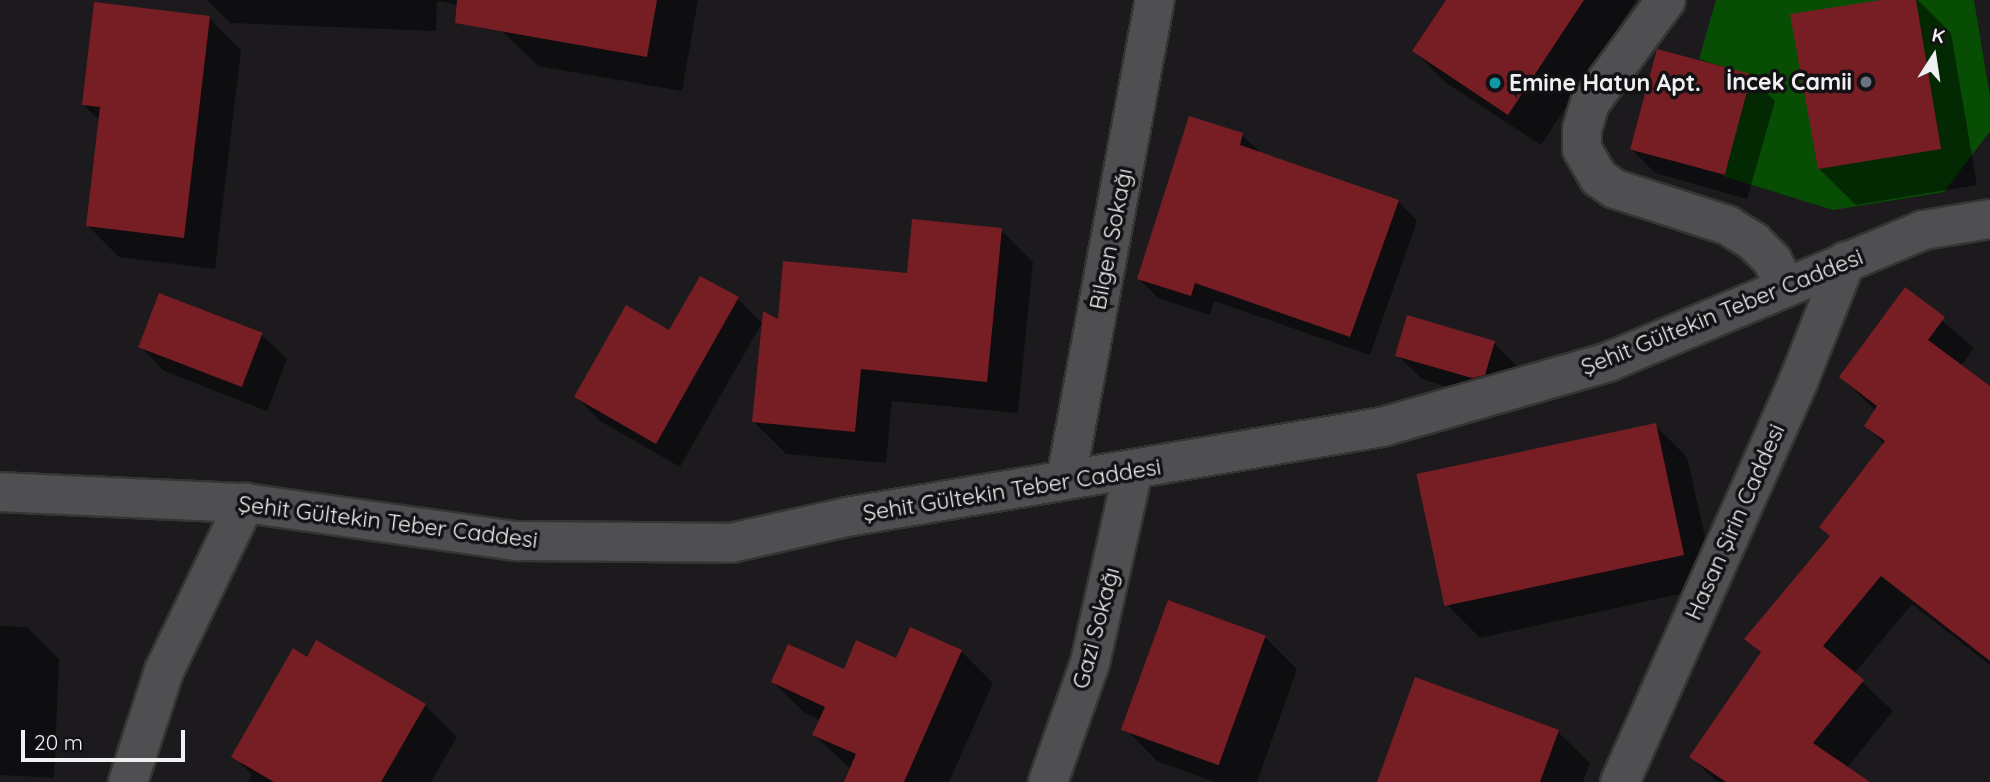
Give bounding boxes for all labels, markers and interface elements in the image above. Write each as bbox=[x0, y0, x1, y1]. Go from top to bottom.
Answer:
north arrow bbox=[1899, 21, 1969, 91]
text: K bbox=[1930, 22, 1947, 48]
place label: İncek Camii bbox=[1726, 68, 1852, 96]
place label: Emine Hatun Apt. bbox=[1509, 69, 1701, 97]
marker: İncek Camii bbox=[1858, 74, 1874, 90]
marker: Emine Hatun Apt. bbox=[1487, 75, 1503, 91]
street label: Bilgen Sokağı bbox=[1084, 166, 1138, 312]
street label: Şehit Gültekin Teber Caddesi bbox=[1577, 243, 1867, 381]
street label: Hasan Şirin Caddesi bbox=[1679, 420, 1791, 624]
street label: Şehit Gültekin Teber Caddesi bbox=[861, 453, 1163, 527]
street label: Şehit Gültekin Teber Caddesi bbox=[237, 490, 539, 554]
street label: Gazi Sokağı bbox=[1067, 564, 1125, 692]
scale bar bbox=[24, 716, 189, 760]
text: 20 m bbox=[34, 729, 83, 755]

